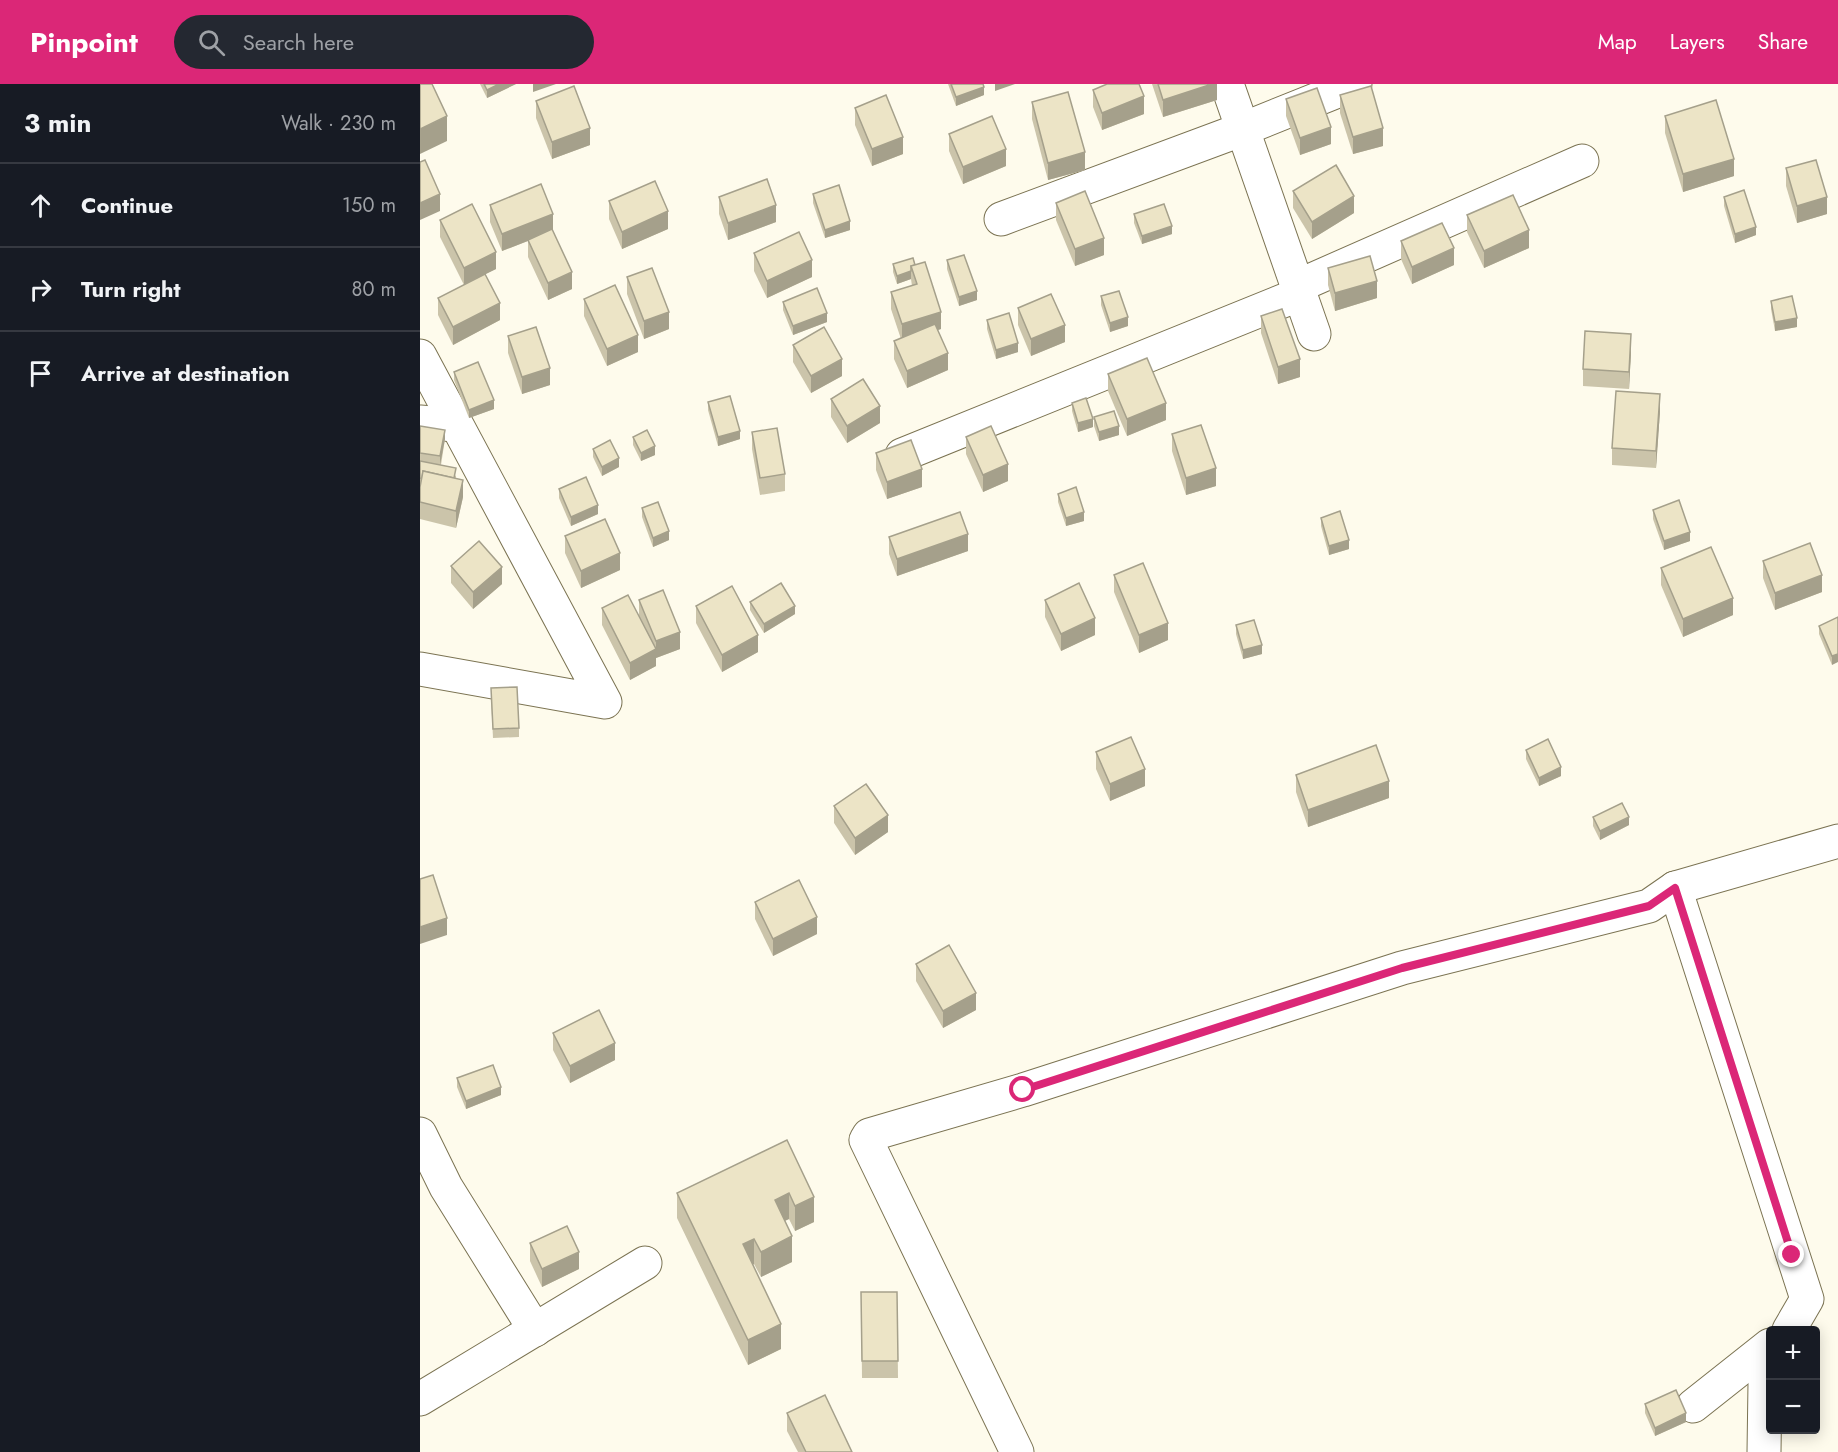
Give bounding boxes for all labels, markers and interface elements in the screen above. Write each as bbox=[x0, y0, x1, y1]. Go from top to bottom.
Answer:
search box bbox=[174, 15, 594, 69]
text: Pinpoint bbox=[30, 22, 138, 63]
icon: search bbox=[195, 26, 228, 59]
text: Search here bbox=[243, 26, 354, 58]
text: Map bbox=[1598, 27, 1637, 57]
text: Layers bbox=[1670, 27, 1725, 57]
text: Share bbox=[1758, 27, 1808, 57]
text: 3 min bbox=[24, 104, 91, 142]
text: Walk · 230 m bbox=[281, 109, 396, 138]
icon: ahead bbox=[24, 189, 57, 222]
text: Continue bbox=[81, 189, 173, 221]
text: 150 m bbox=[342, 191, 396, 220]
icon: right bbox=[24, 273, 57, 306]
text: Turn right bbox=[81, 273, 181, 305]
text: 80 m bbox=[351, 275, 396, 304]
icon: arrive bbox=[24, 357, 57, 390]
text: Arrive at destination bbox=[81, 357, 290, 389]
route start bbox=[1009, 1076, 1035, 1102]
route end bbox=[1778, 1241, 1804, 1267]
map controls bbox=[1766, 1326, 1820, 1434]
button: + bbox=[1766, 1326, 1820, 1380]
button: − bbox=[1766, 1380, 1820, 1434]

